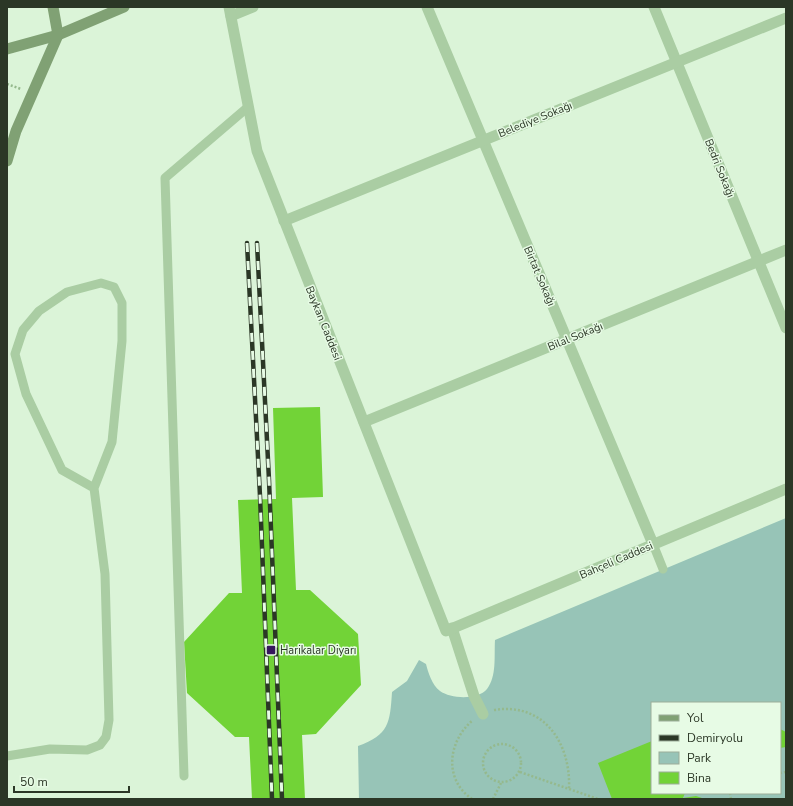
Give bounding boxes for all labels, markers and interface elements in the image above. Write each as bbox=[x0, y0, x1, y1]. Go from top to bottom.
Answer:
street label: Belediye Sokağı bbox=[496, 98, 574, 141]
street label: Bedri Sokağı bbox=[701, 137, 738, 200]
street label: Birtat Sokağı bbox=[520, 244, 559, 308]
street label: Baykan Caddesi bbox=[302, 284, 345, 363]
street label: Bilal Sokağı bbox=[545, 319, 605, 354]
street label: Bahçeli Caddesi bbox=[577, 538, 655, 583]
place label: Harikalar Diyarı bbox=[280, 643, 356, 658]
marker: Harikalar Diyarı bbox=[265, 644, 277, 656]
legend bbox=[651, 702, 781, 794]
text: Yol bbox=[686, 710, 704, 726]
text: Demiryolu bbox=[687, 730, 743, 746]
text: Park bbox=[687, 750, 712, 766]
scale bar bbox=[14, 768, 129, 794]
text: Bina bbox=[687, 770, 711, 786]
text: 50 m bbox=[20, 774, 48, 790]

